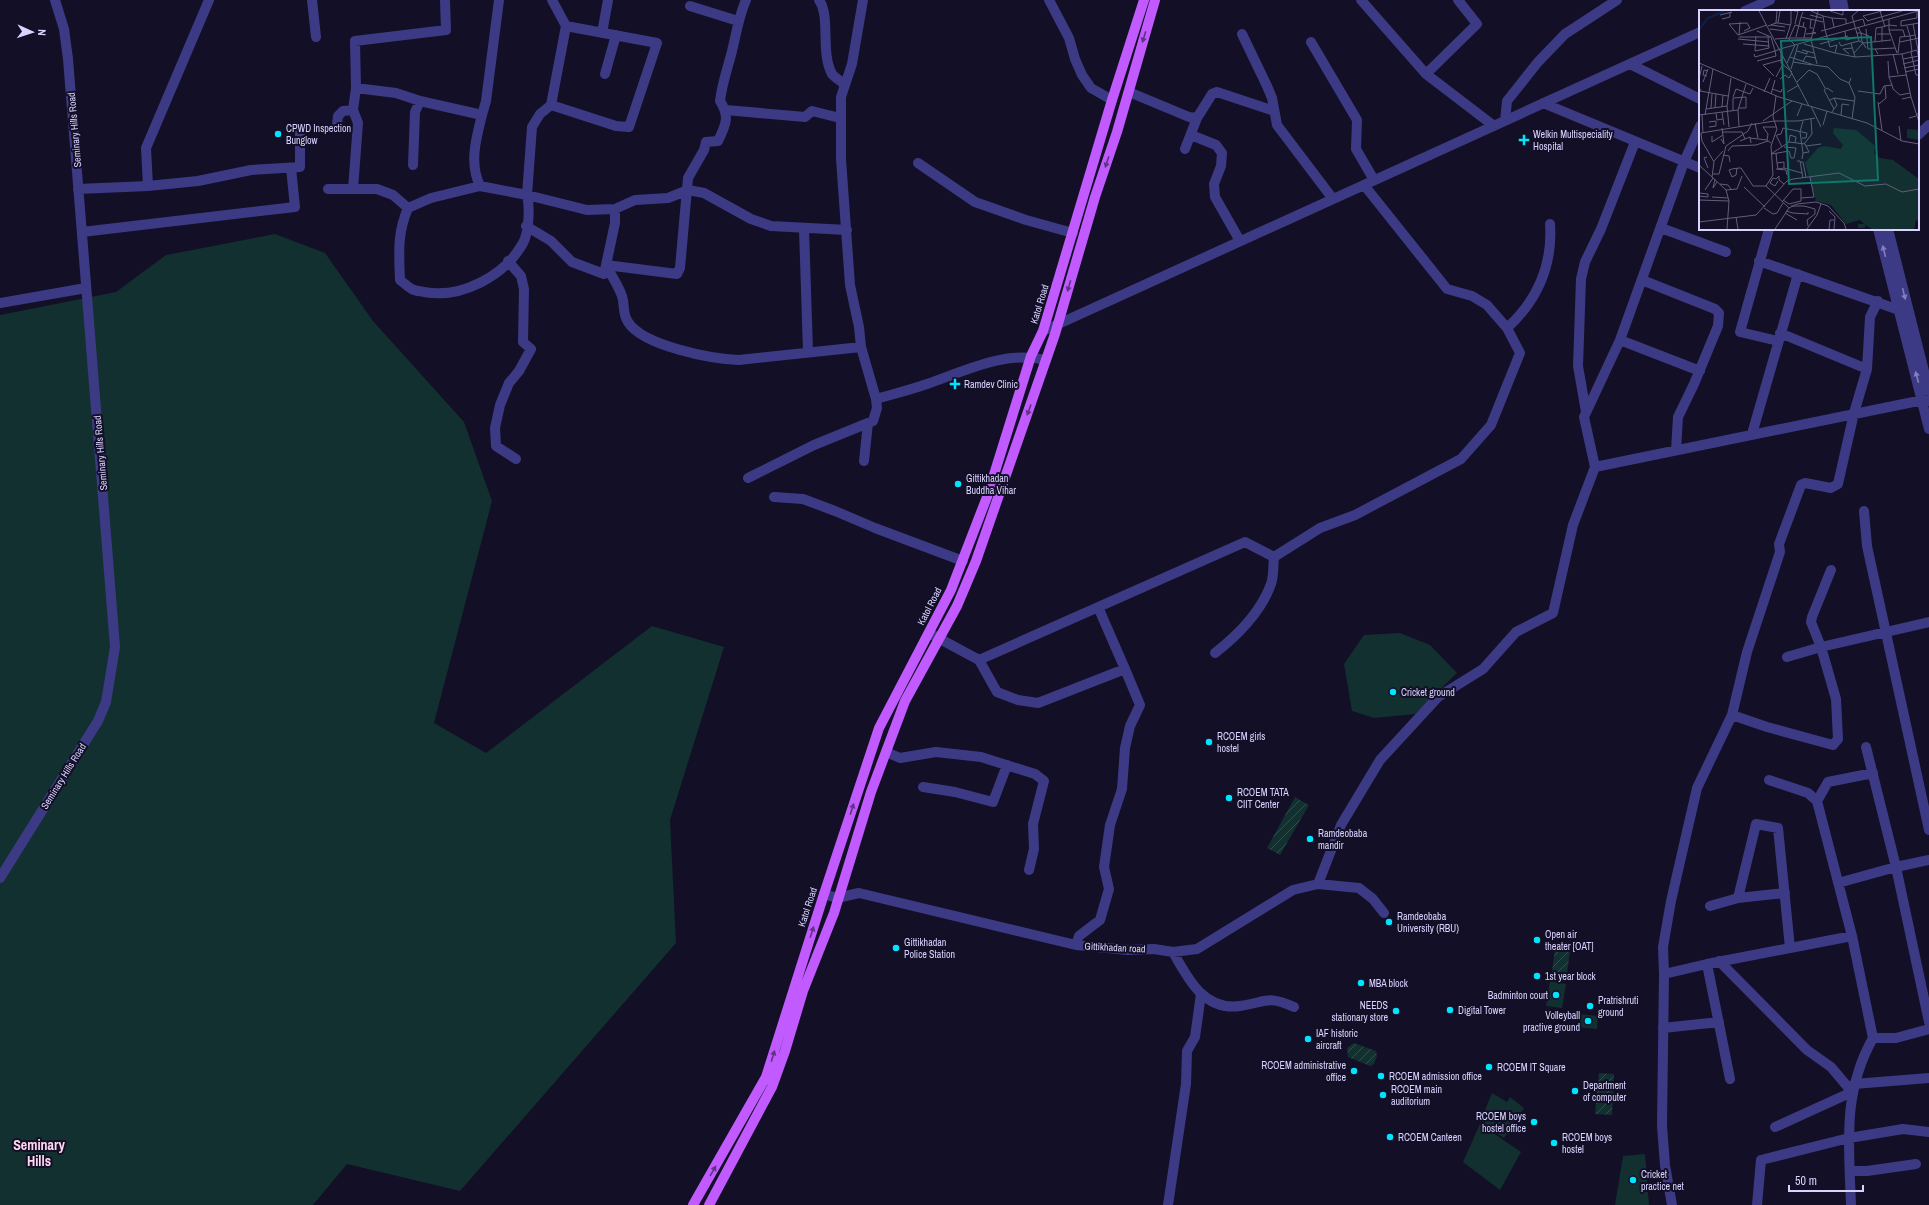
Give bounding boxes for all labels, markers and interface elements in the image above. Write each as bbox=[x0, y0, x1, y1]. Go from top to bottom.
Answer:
inset map bbox=[1699, 10, 1919, 230]
north arrow bbox=[12, 12, 52, 52]
text: N bbox=[35, 29, 49, 36]
one-way arrow bbox=[1141, 32, 1147, 44]
street label: Seminary Hills Road bbox=[65, 92, 84, 168]
place label: CPWD Inspection Bunglow bbox=[286, 122, 351, 147]
place label: Welkin Multispeciality Hospital bbox=[1533, 128, 1614, 153]
marker: CPWD Inspection Bunglow bbox=[273, 129, 283, 139]
marker: Welkin Multispeciality Hospital bbox=[1518, 134, 1530, 146]
one-way arrow bbox=[1104, 156, 1110, 168]
one-way arrow bbox=[1881, 245, 1887, 257]
one-way arrow bbox=[1066, 280, 1072, 292]
street label: Katol Road bbox=[1027, 283, 1052, 325]
one-way arrow bbox=[1902, 288, 1908, 300]
one-way arrow bbox=[1913, 371, 1919, 383]
marker: Ramdev Clinic bbox=[949, 378, 961, 390]
place label: Ramdev Clinic bbox=[964, 378, 1018, 391]
one-way arrow bbox=[1025, 404, 1031, 416]
street label: Seminary Hills Road bbox=[91, 415, 110, 491]
place label: Gittikhadan Buddha Vihar bbox=[966, 472, 1016, 497]
marker: Gittikhadan Buddha Vihar bbox=[953, 479, 963, 489]
street label: Katol Road bbox=[914, 585, 944, 627]
place label: Cricket ground bbox=[1401, 686, 1455, 699]
marker: Cricket ground bbox=[1388, 687, 1398, 697]
place label: RCOEM girls hostel bbox=[1217, 730, 1265, 755]
marker: RCOEM girls hostel bbox=[1204, 737, 1214, 747]
street label: Seminary Hills Road bbox=[38, 741, 89, 812]
place label: RCOEM TATA CIIT Center bbox=[1237, 786, 1289, 811]
marker: RCOEM TATA CIIT Center bbox=[1224, 793, 1234, 803]
one-way arrow bbox=[850, 802, 856, 814]
place label: Ramdeobaba mandir bbox=[1318, 827, 1368, 852]
marker: Ramdeobaba mandir bbox=[1305, 834, 1315, 844]
street label: Katol Road bbox=[795, 886, 820, 928]
place label: Ramdeobaba University (RBU) bbox=[1397, 910, 1459, 935]
marker: Ramdeobaba University (RBU) bbox=[1384, 917, 1394, 927]
one-way arrow bbox=[809, 926, 815, 938]
place label: Open air theater [OAT] bbox=[1545, 928, 1594, 953]
marker: Open air theater [OAT] bbox=[1532, 935, 1542, 945]
place label: Gittikhadan Police Station bbox=[904, 936, 955, 961]
street label: Gittikhadan road bbox=[1084, 939, 1146, 956]
marker: Gittikhadan Police Station bbox=[891, 943, 901, 953]
place label: 1st year block bbox=[1545, 970, 1596, 983]
marker: 1st year block bbox=[1532, 971, 1542, 981]
place label: MBA block bbox=[1369, 977, 1409, 990]
marker: MBA block bbox=[1356, 978, 1366, 988]
place label: Badminton court bbox=[1488, 989, 1549, 1002]
marker: Badminton court bbox=[1551, 990, 1561, 1000]
place label: Pratrishruti ground bbox=[1598, 994, 1639, 1019]
place label: NEEDS stationary store bbox=[1331, 999, 1389, 1024]
marker: Pratrishruti ground bbox=[1585, 1001, 1595, 1011]
place label: Digital Tower bbox=[1458, 1004, 1506, 1017]
marker: Digital Tower bbox=[1445, 1005, 1455, 1015]
marker: NEEDS stationary store bbox=[1391, 1006, 1401, 1016]
place label: Volleyball practive ground bbox=[1523, 1009, 1580, 1034]
marker: Volleyball practive ground bbox=[1583, 1016, 1593, 1026]
place label: IAF historic aircraft bbox=[1316, 1027, 1358, 1052]
marker: IAF historic aircraft bbox=[1303, 1034, 1313, 1044]
one-way arrow bbox=[770, 1050, 776, 1062]
place label: RCOEM administrative office bbox=[1261, 1059, 1346, 1084]
place label: RCOEM IT Square bbox=[1497, 1061, 1566, 1074]
marker: RCOEM IT Square bbox=[1484, 1062, 1494, 1072]
marker: RCOEM administrative office bbox=[1349, 1066, 1359, 1076]
place label: RCOEM admission office bbox=[1389, 1070, 1482, 1083]
marker: RCOEM admission office bbox=[1376, 1071, 1386, 1081]
place label: Department of computer bbox=[1583, 1079, 1627, 1104]
place label: RCOEM main auditorium bbox=[1391, 1083, 1442, 1108]
marker: Department of computer bbox=[1570, 1086, 1580, 1096]
marker: RCOEM main auditorium bbox=[1378, 1090, 1388, 1100]
place label: RCOEM boys hostel office bbox=[1476, 1110, 1526, 1135]
marker: RCOEM boys hostel office bbox=[1529, 1117, 1539, 1127]
place label: RCOEM Canteen bbox=[1398, 1131, 1462, 1144]
place label: RCOEM boys hostel bbox=[1562, 1131, 1612, 1156]
marker: RCOEM Canteen bbox=[1385, 1132, 1395, 1142]
district label: Seminary Hills bbox=[13, 1136, 65, 1170]
marker: RCOEM boys hostel bbox=[1549, 1138, 1559, 1148]
one-way arrow bbox=[709, 1165, 716, 1177]
scale bar bbox=[1789, 1167, 1863, 1193]
place label: Cricket practice net bbox=[1641, 1168, 1685, 1193]
text: 50 m bbox=[1795, 1173, 1817, 1189]
marker: Cricket practice net bbox=[1628, 1175, 1638, 1185]

